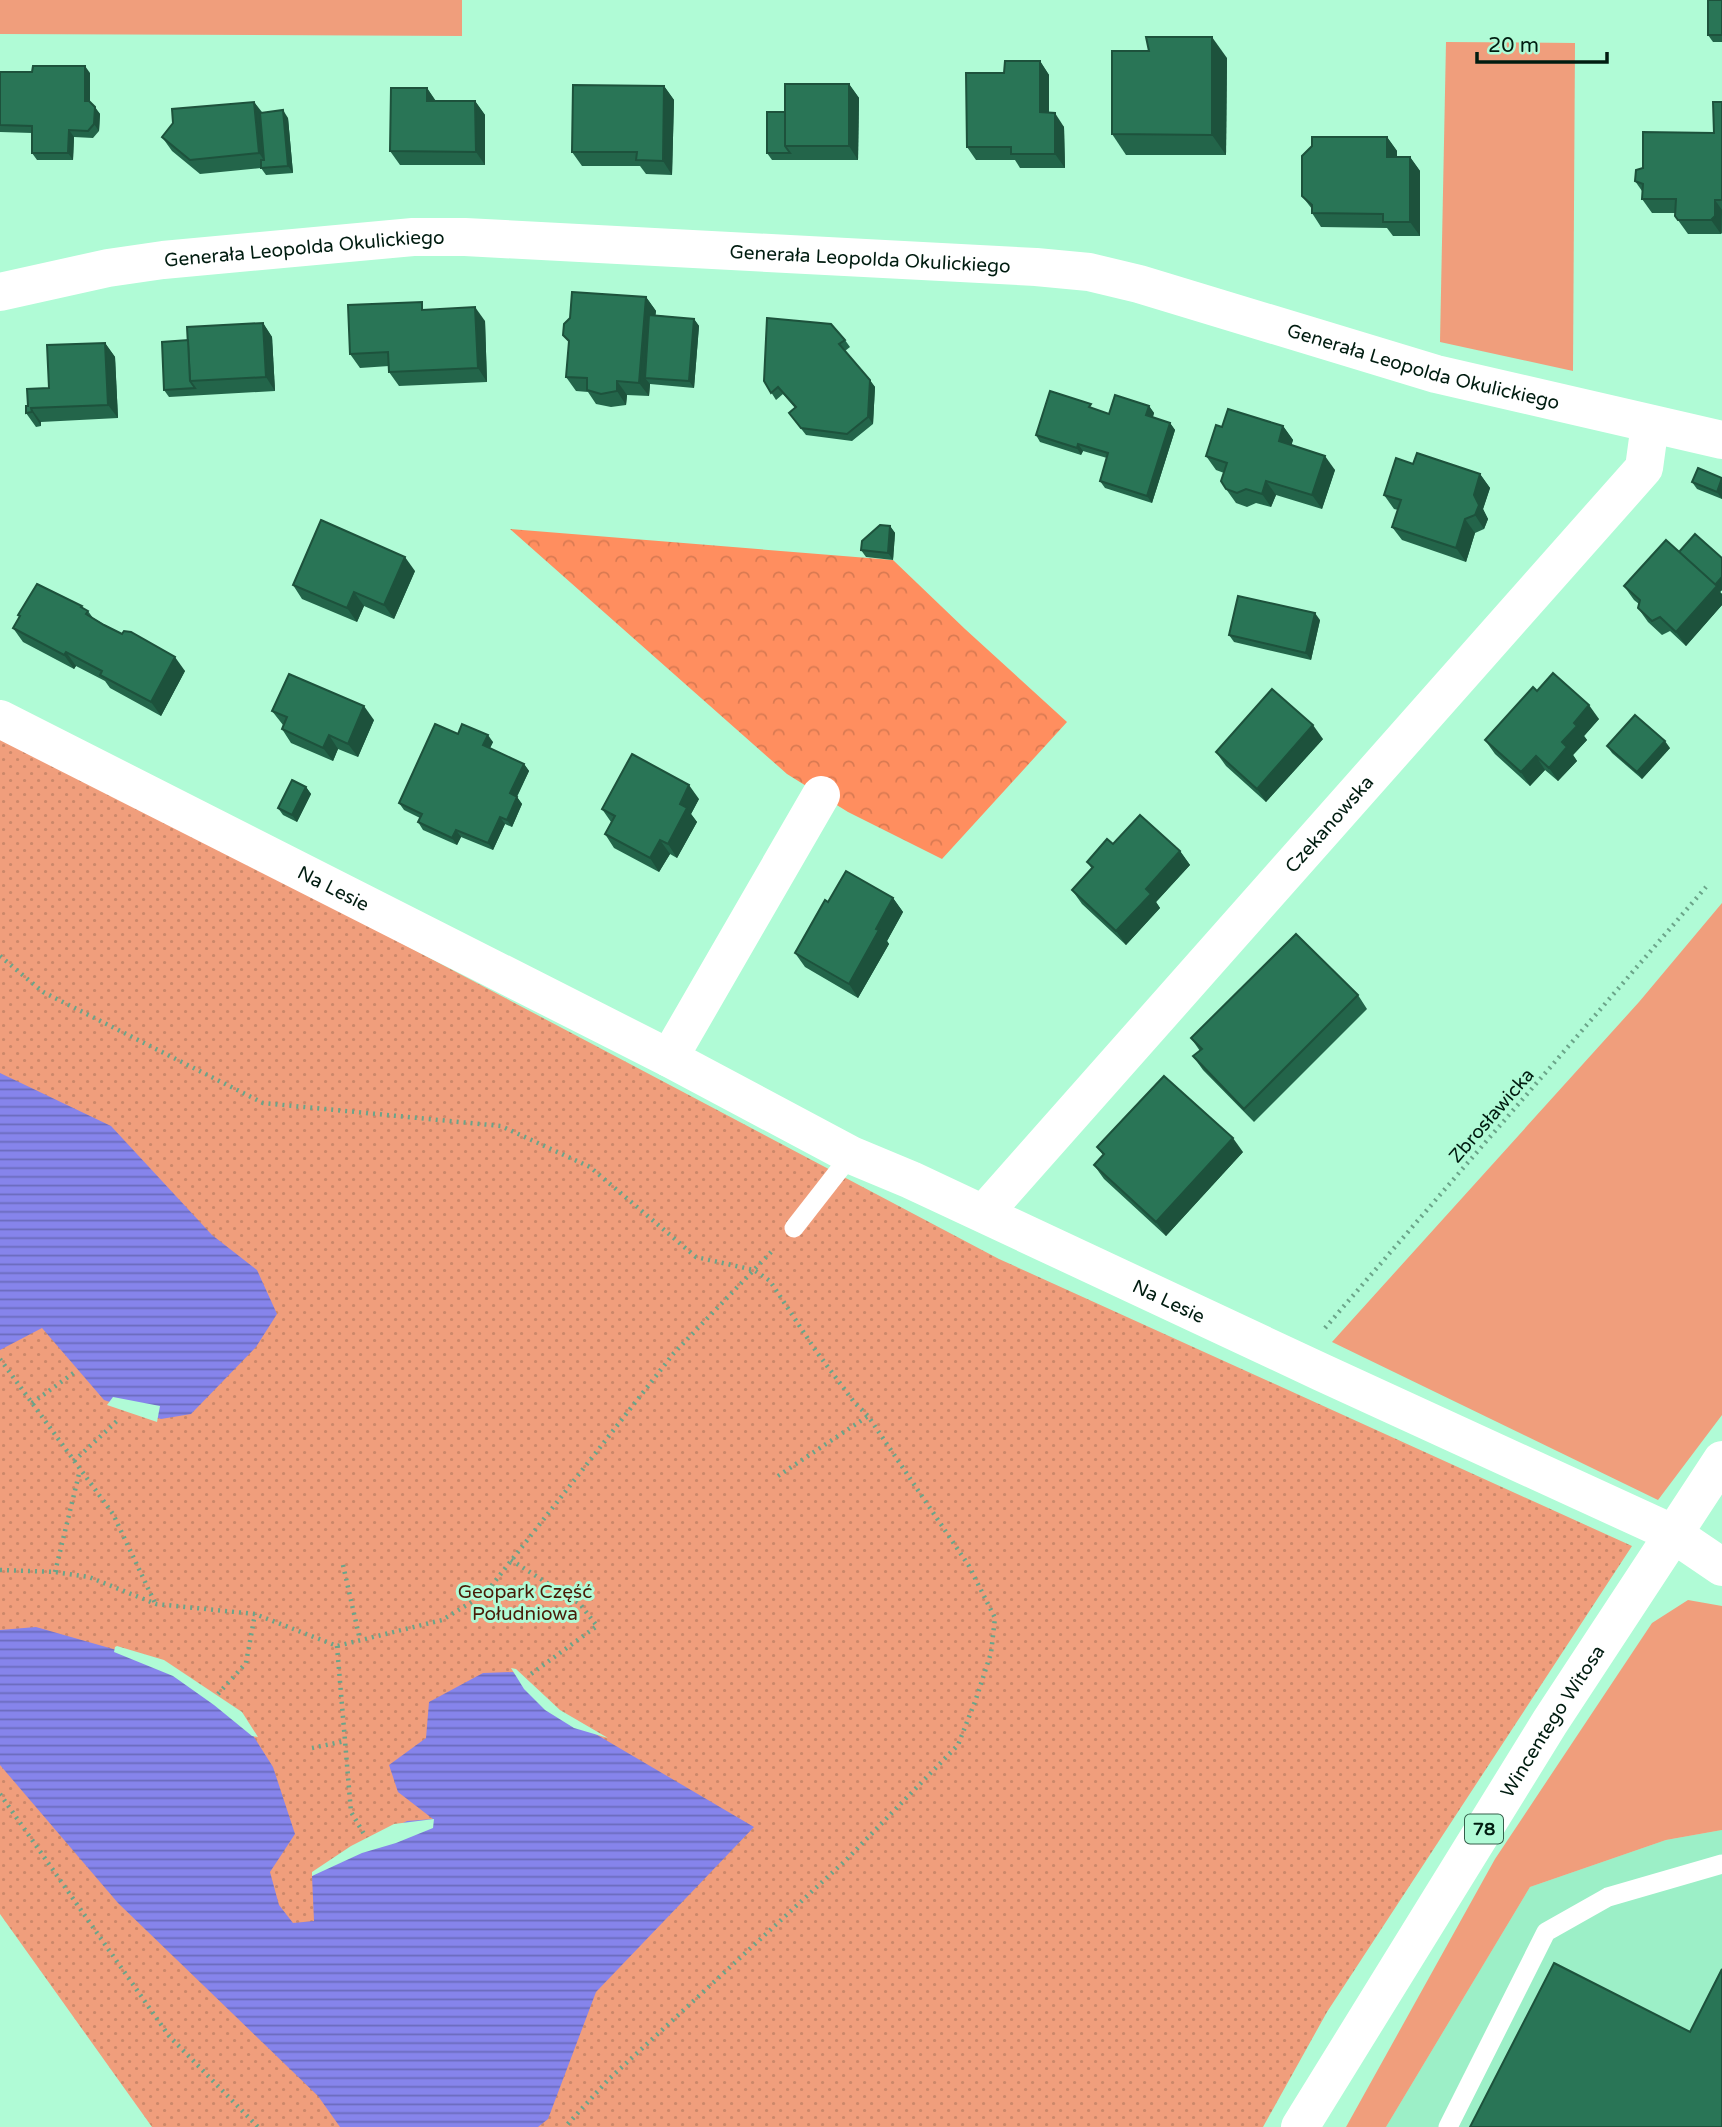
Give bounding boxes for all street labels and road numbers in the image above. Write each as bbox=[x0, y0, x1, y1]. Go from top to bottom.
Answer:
street label: Generała Leopolda Okulickiego bbox=[163, 227, 444, 272]
street label: Generała Leopolda Okulickiego bbox=[729, 241, 1011, 278]
street label: Generała Leopolda Okulickiego bbox=[1284, 320, 1562, 414]
street label: Czekanowska bbox=[1281, 771, 1378, 878]
street label: Na Lesie bbox=[294, 862, 373, 916]
street label: Zbrosławicka bbox=[1445, 1064, 1539, 1167]
street label: Na Lesie bbox=[1129, 1275, 1208, 1328]
street label: Wincentego Witosa bbox=[1496, 1641, 1610, 1802]
road number: 78 bbox=[1465, 1814, 1503, 1843]

